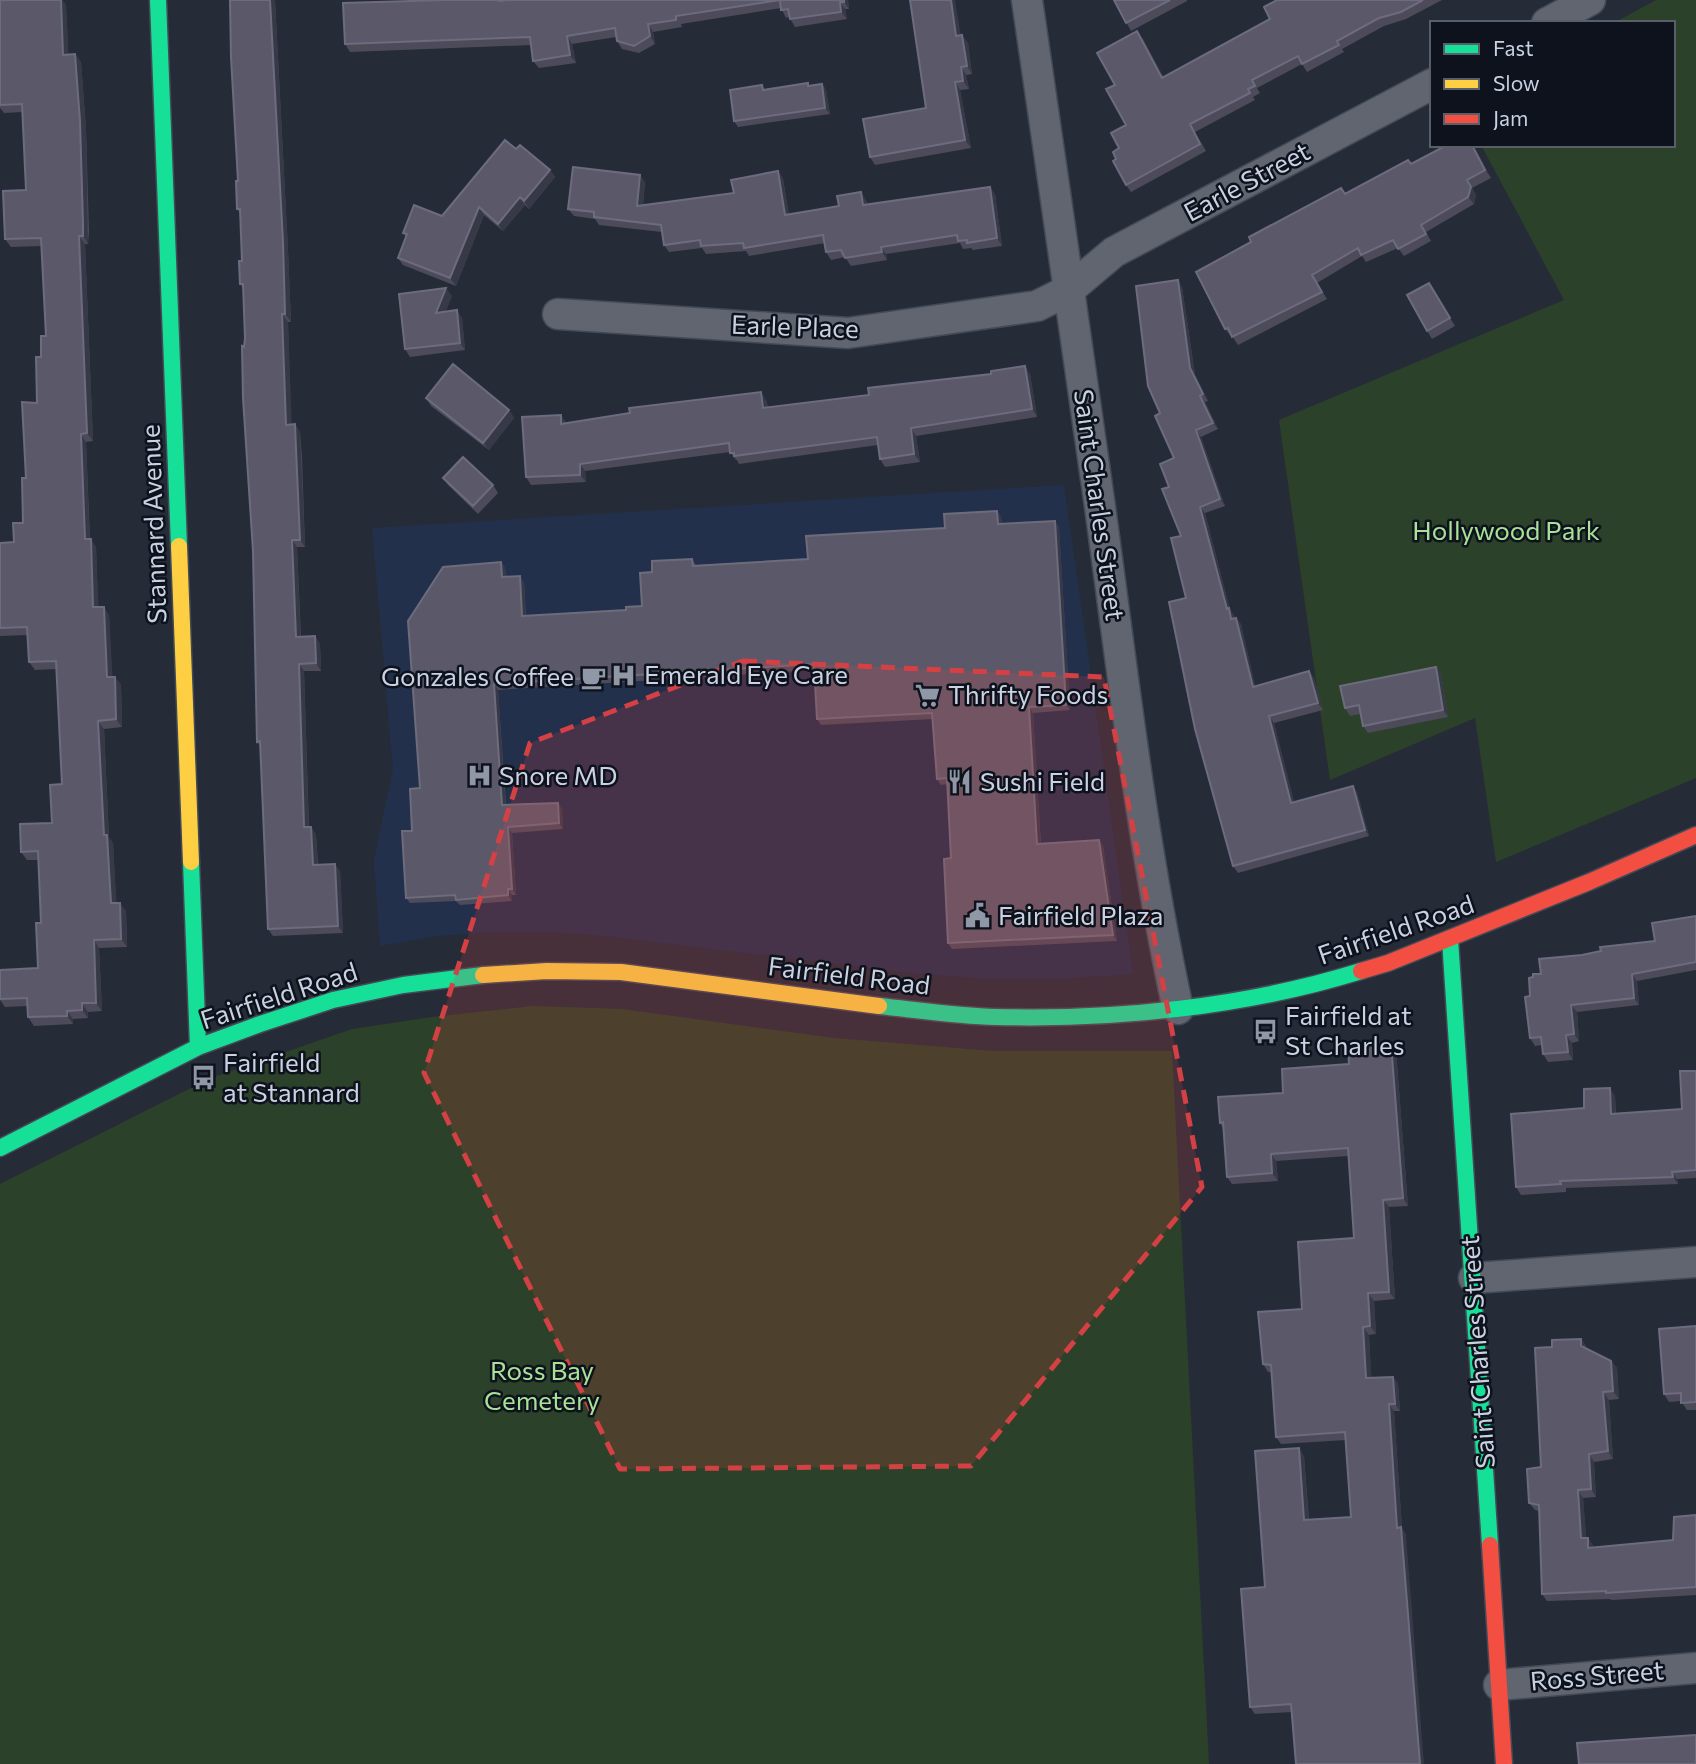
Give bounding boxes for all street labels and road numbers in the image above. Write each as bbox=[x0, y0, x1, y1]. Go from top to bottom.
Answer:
street label: Earle Street bbox=[1178, 135, 1315, 227]
street label: Earle Place bbox=[731, 308, 859, 343]
street label: Saint Charles Street bbox=[1069, 387, 1132, 623]
street label: Stannard Avenue bbox=[134, 424, 171, 624]
street label: Fairfield Road bbox=[1313, 887, 1478, 970]
street label: Fairfield Road bbox=[766, 949, 932, 1000]
street label: Fairfield Road bbox=[196, 955, 361, 1035]
street label: Saint Charles Street bbox=[1453, 1235, 1500, 1470]
street label: Ross Street bbox=[1529, 1653, 1665, 1696]

